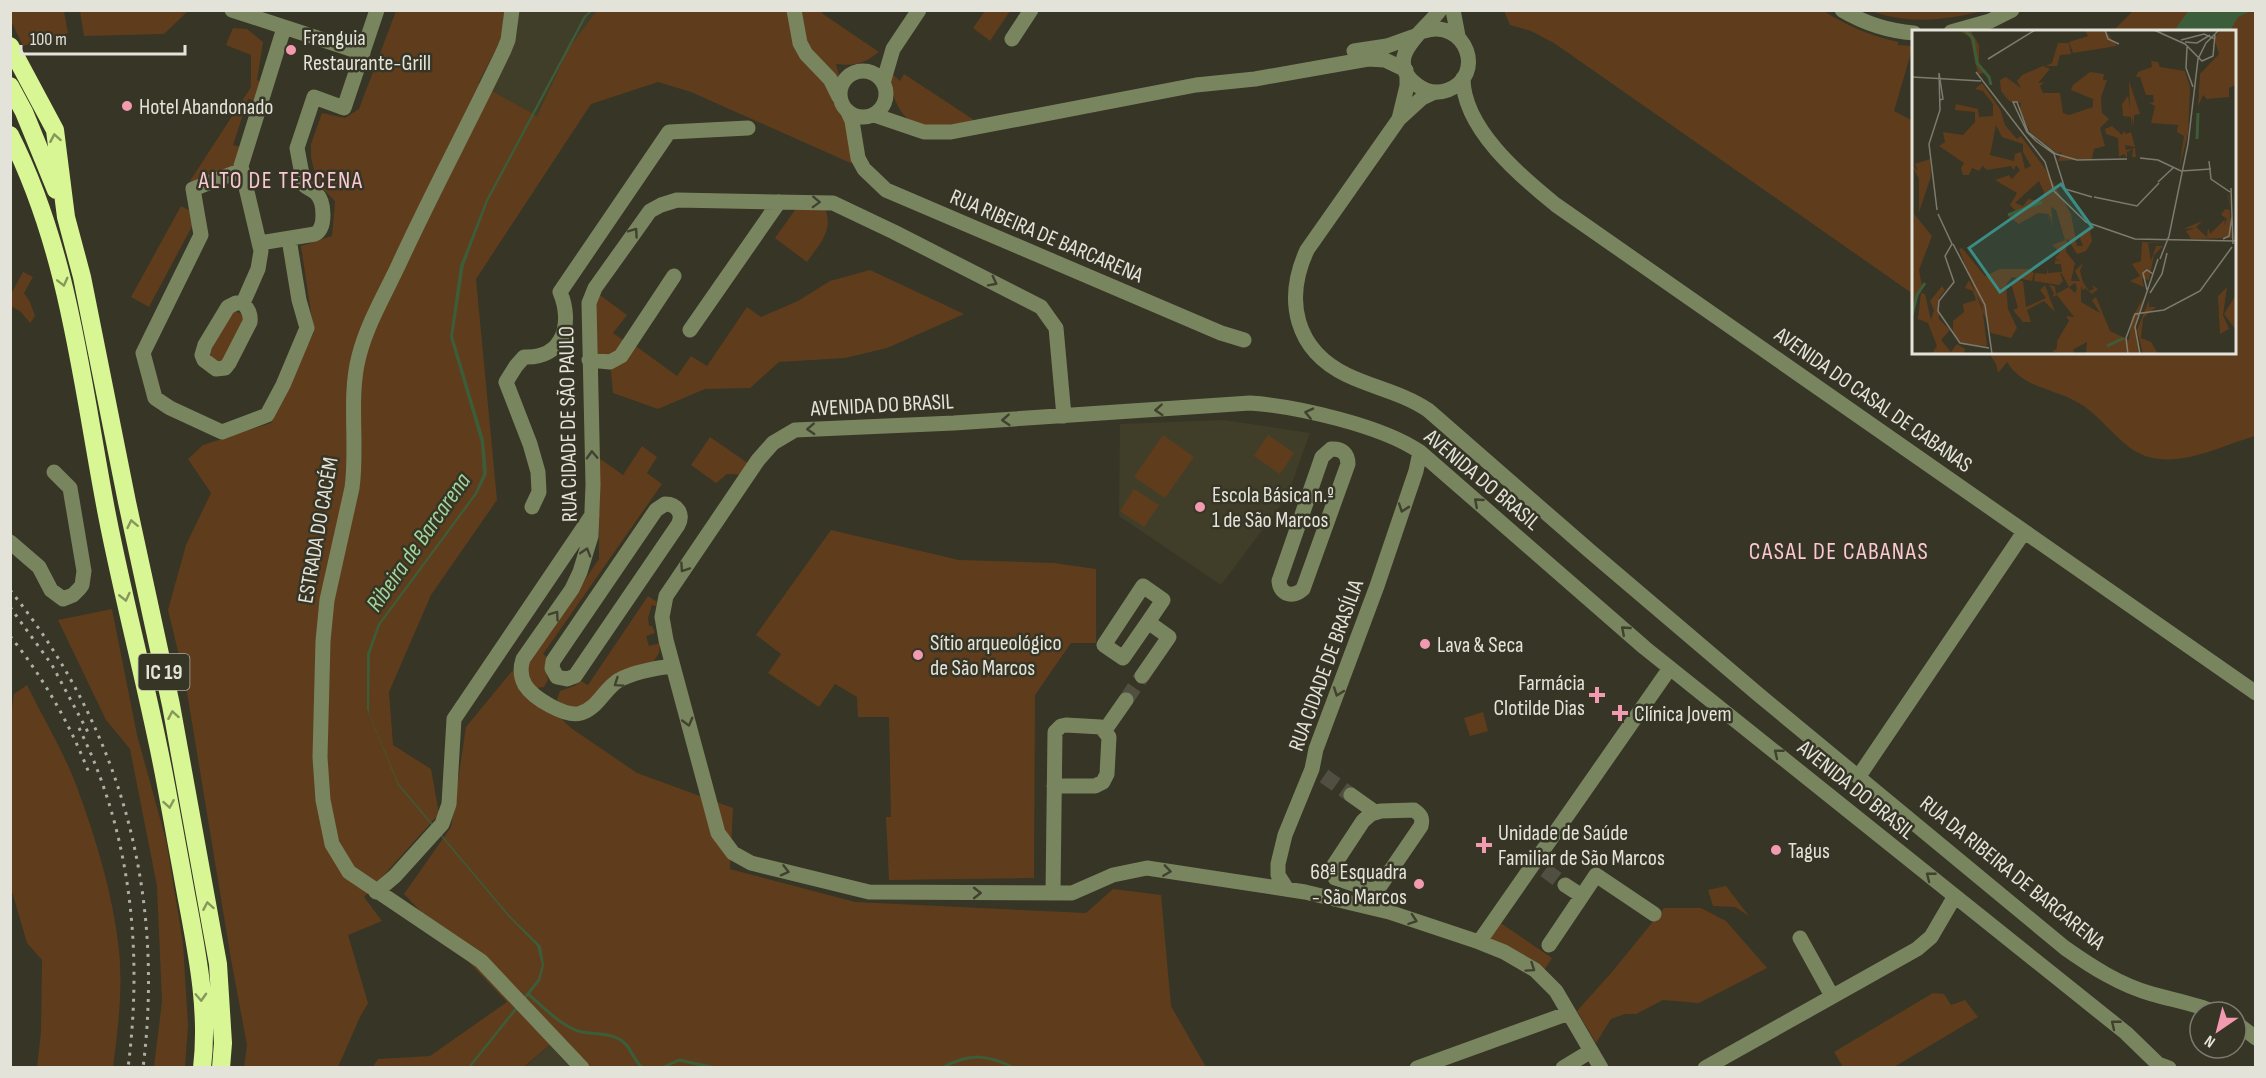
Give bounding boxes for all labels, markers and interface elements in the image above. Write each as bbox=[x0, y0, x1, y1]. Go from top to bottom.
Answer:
scale bar bbox=[21, 18, 184, 56]
place label: Franguia Restaurante-Grill bbox=[303, 25, 431, 77]
text: 100 m bbox=[30, 29, 67, 50]
inset map bbox=[1912, 30, 2236, 354]
marker: Franguia Restaurante-Grill bbox=[284, 43, 298, 57]
place label: Hotel Abandonado bbox=[139, 94, 273, 121]
marker: Hotel Abandonado bbox=[120, 99, 134, 113]
one-way arrow bbox=[49, 134, 62, 144]
district label: ALTO DE TERCENA bbox=[197, 166, 364, 195]
street label: RUA RIBEIRA DE BARCARENA bbox=[946, 184, 1148, 289]
one-way arrow bbox=[812, 196, 821, 209]
one-way arrow bbox=[627, 228, 638, 239]
one-way arrow bbox=[987, 274, 998, 286]
one-way arrow bbox=[56, 277, 69, 287]
street label: AVENIDA DO CASAL DE CABANAS bbox=[1768, 321, 1977, 479]
street label: RUA CIDADE DE SÃO PAULO bbox=[553, 326, 584, 522]
street label: AVENIDA DO BRASIL bbox=[809, 388, 954, 423]
one-way arrow bbox=[1154, 403, 1163, 416]
one-way arrow bbox=[1304, 408, 1314, 421]
one-way arrow bbox=[1001, 413, 1010, 426]
one-way arrow bbox=[806, 423, 815, 436]
street label: AVENIDA DO BRASIL bbox=[1418, 423, 1546, 537]
one-way arrow bbox=[585, 451, 598, 460]
street label: ESTRADA DO CACÉM bbox=[292, 455, 345, 605]
water label: Ribeira de Barcarena bbox=[360, 467, 477, 617]
place label: Escola Básica n.º 1 de São Marcos bbox=[1212, 482, 1334, 534]
one-way arrow bbox=[1474, 499, 1485, 510]
marker: Escola Básica n.º 1 de São Marcos bbox=[1193, 500, 1207, 514]
one-way arrow bbox=[1397, 502, 1410, 513]
one-way arrow bbox=[126, 519, 139, 529]
district label: CASAL DE CABANAS bbox=[1749, 537, 1929, 566]
one-way arrow bbox=[579, 548, 591, 558]
one-way arrow bbox=[680, 561, 691, 572]
street label: RUA CIDADE DE BRASÍLIA bbox=[1283, 576, 1370, 755]
one-way arrow bbox=[118, 591, 131, 601]
one-way arrow bbox=[548, 610, 559, 621]
one-way arrow bbox=[1621, 626, 1632, 637]
place label: Sítio arqueológico de São Marcos bbox=[930, 630, 1062, 682]
place label: Lava & Seca bbox=[1437, 632, 1523, 659]
marker: Lava & Seca bbox=[1418, 637, 1432, 651]
marker: Sítio arqueológico de São Marcos bbox=[911, 648, 925, 662]
road number: IC 19 bbox=[138, 654, 190, 690]
place label: Farmácia Clotilde Dias bbox=[1493, 670, 1585, 722]
one-way arrow bbox=[613, 676, 624, 687]
one-way arrow bbox=[1333, 686, 1345, 697]
marker: Farmácia Clotilde Dias bbox=[1590, 688, 1604, 702]
place label: Clínica Jovem bbox=[1634, 701, 1732, 728]
marker: Clínica Jovem bbox=[1611, 704, 1629, 722]
one-way arrow bbox=[167, 710, 180, 720]
one-way arrow bbox=[681, 716, 693, 727]
street label: AVENIDA DO BRASIL bbox=[1791, 734, 1920, 846]
one-way arrow bbox=[1774, 750, 1785, 761]
street label: RUA DA RIBEIRA DE BARCARENA bbox=[1914, 790, 2111, 957]
one-way arrow bbox=[162, 799, 175, 809]
place label: Unidade de Saúde Familiar de São Marcos bbox=[1498, 820, 1665, 872]
marker: Unidade de Saúde Familiar de São Marcos bbox=[1475, 836, 1493, 854]
place label: Tagus bbox=[1788, 838, 1830, 865]
marker: Tagus bbox=[1769, 843, 1783, 857]
place label: 68ª Esquadra - São Marcos bbox=[1310, 859, 1407, 911]
one-way arrow bbox=[779, 863, 789, 876]
one-way arrow bbox=[1163, 864, 1172, 876]
one-way arrow bbox=[1925, 873, 1936, 884]
marker: 68ª Esquadra - São Marcos bbox=[1412, 877, 1426, 891]
one-way arrow bbox=[973, 886, 982, 899]
one-way arrow bbox=[202, 902, 215, 912]
one-way arrow bbox=[1407, 913, 1418, 925]
one-way arrow bbox=[1524, 961, 1535, 972]
one-way arrow bbox=[195, 992, 208, 1001]
north arrow bbox=[2188, 1000, 2248, 1060]
one-way arrow bbox=[2110, 1021, 2121, 1032]
text: N bbox=[2201, 1031, 2219, 1051]

